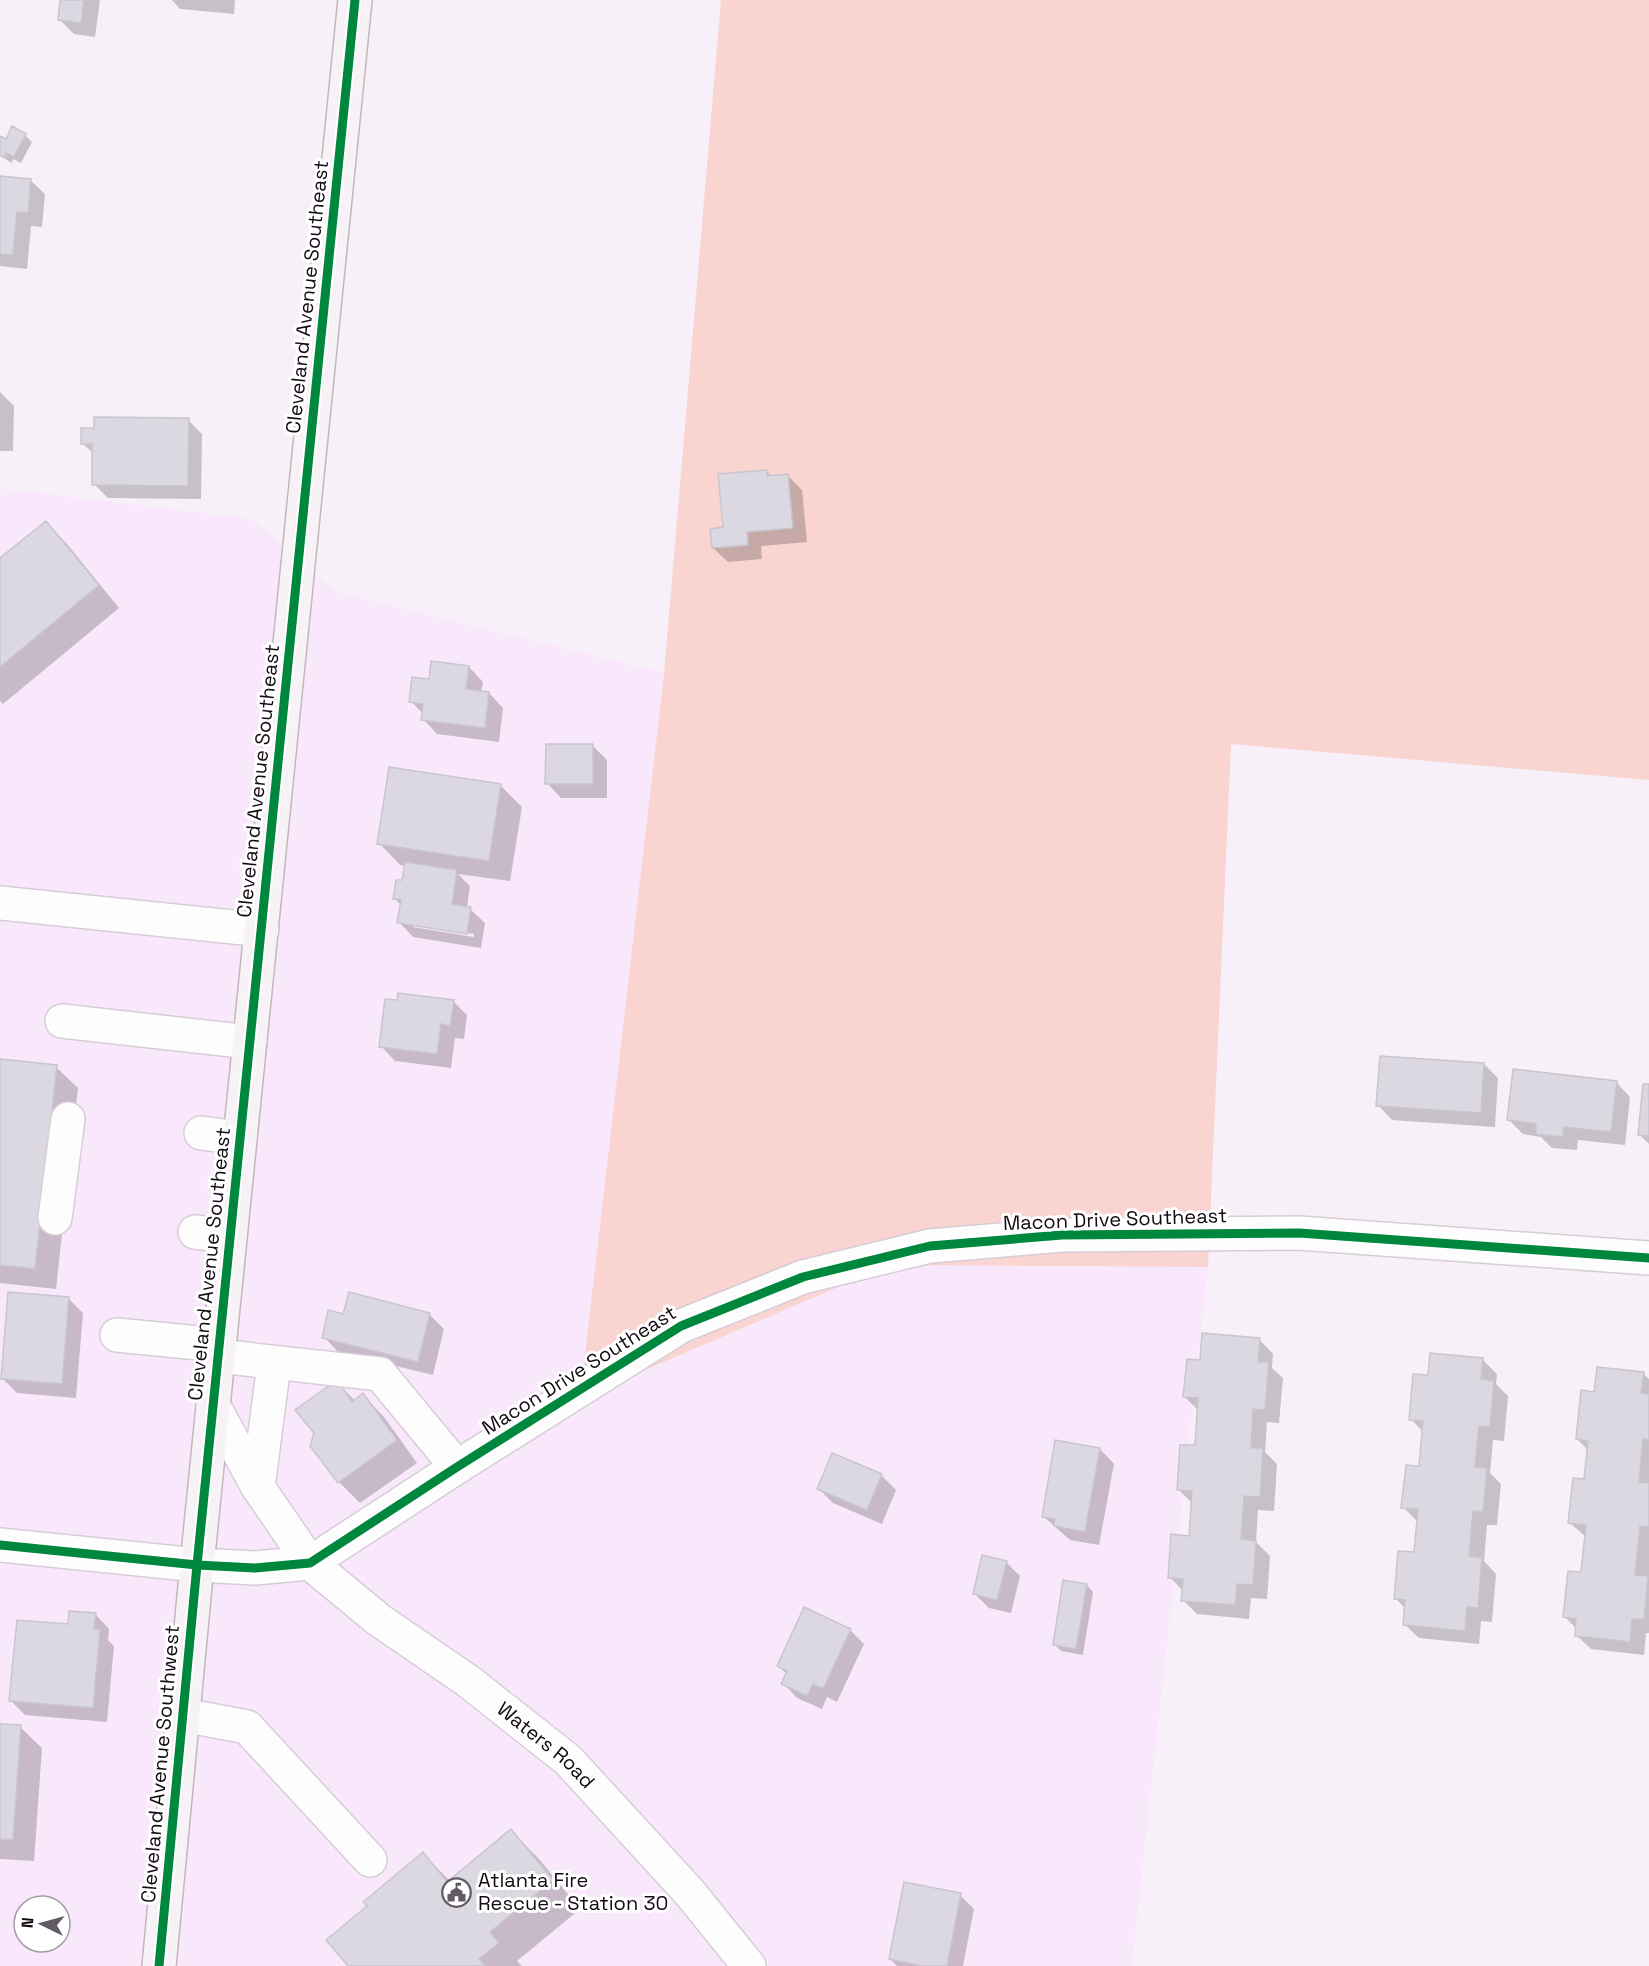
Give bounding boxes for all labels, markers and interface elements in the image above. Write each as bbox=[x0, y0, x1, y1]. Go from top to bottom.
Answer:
street label: Cleveland Avenue Southeast bbox=[280, 159, 334, 435]
street label: Cleveland Avenue Southeast bbox=[231, 643, 285, 919]
street label: Cleveland Avenue Southeast bbox=[182, 1126, 236, 1402]
street label: Macon Drive Southeast bbox=[1002, 1202, 1228, 1236]
street label: Macon Drive Southeast bbox=[477, 1300, 681, 1440]
street label: Cleveland Avenue Southwest bbox=[135, 1624, 185, 1904]
street label: Waters Road bbox=[492, 1696, 601, 1794]
place label: Atlanta Fire Rescue - Station 30 bbox=[478, 1867, 668, 1916]
public building icon: Atlanta Fire Rescue - Station 30 bbox=[441, 1876, 473, 1908]
north arrow bbox=[12, 1894, 72, 1954]
text: N bbox=[17, 1916, 38, 1929]

